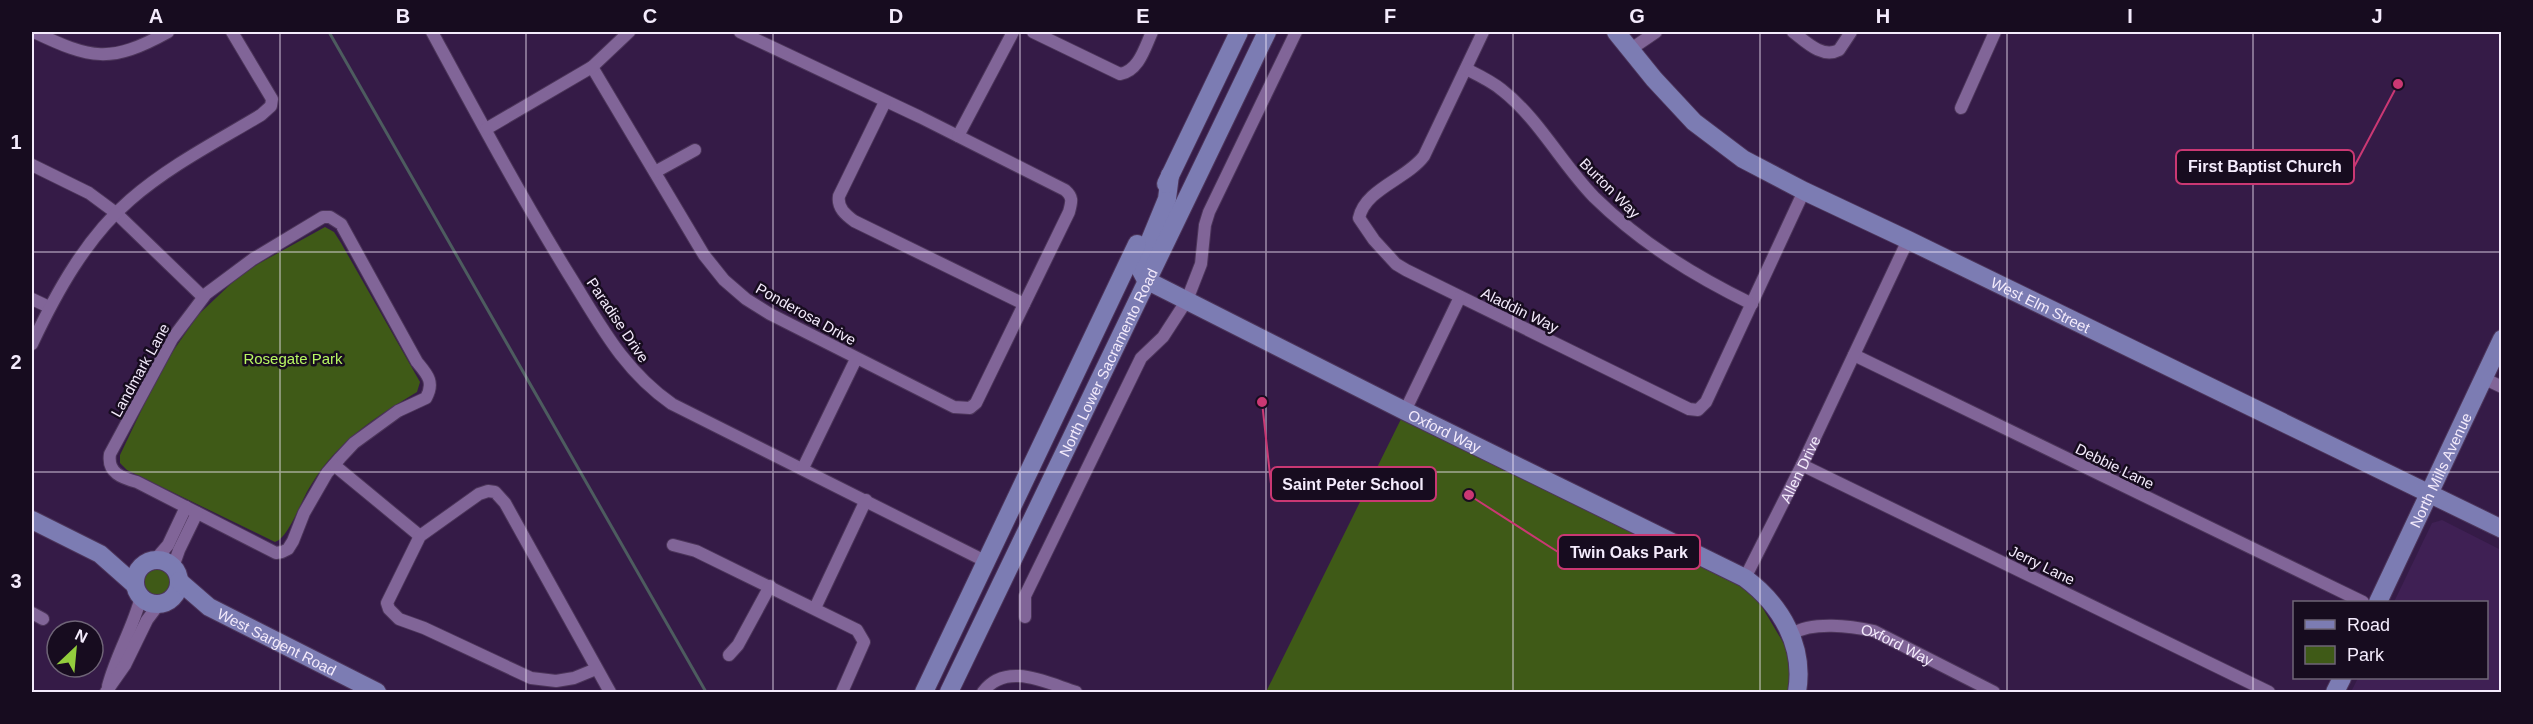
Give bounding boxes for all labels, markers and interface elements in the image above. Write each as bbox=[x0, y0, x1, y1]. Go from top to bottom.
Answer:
text: A bbox=[149, 5, 163, 27]
text: B bbox=[396, 5, 410, 27]
text: C bbox=[643, 5, 657, 27]
text: D bbox=[889, 5, 903, 27]
text: E bbox=[1136, 5, 1150, 27]
text: F bbox=[1384, 5, 1396, 27]
text: G bbox=[1629, 5, 1645, 27]
text: H bbox=[1876, 5, 1890, 27]
text: I bbox=[2127, 5, 2133, 27]
text: J bbox=[2371, 5, 2383, 27]
text: 1 bbox=[10, 131, 22, 153]
callout: First Baptist Church bbox=[2176, 150, 2354, 184]
street label: Burton Way bbox=[1576, 154, 1644, 222]
text: First Baptist Church bbox=[2188, 158, 2342, 175]
street label: North Lower Sacramento Road bbox=[1055, 265, 1160, 459]
street label: West Elm Street bbox=[1988, 273, 2094, 336]
street label: Paradise Drive bbox=[583, 274, 653, 366]
street label: Ponderosa Drive bbox=[753, 279, 859, 349]
street label: Aladdin Way bbox=[1479, 284, 1562, 336]
street label: Landmark Lane bbox=[107, 320, 173, 420]
park label: Rosegate Park bbox=[243, 350, 343, 367]
text: 2 bbox=[10, 351, 22, 373]
street label: Oxford Way bbox=[1406, 406, 1484, 456]
street label: North Mills Avenue bbox=[2406, 410, 2475, 530]
street label: Allen Drive bbox=[1776, 433, 1823, 505]
street label: Debbie Lane bbox=[2073, 440, 2157, 492]
callout: Saint Peter School bbox=[1271, 467, 1436, 501]
text: Saint Peter School bbox=[1282, 476, 1424, 493]
callout: Twin Oaks Park bbox=[1558, 535, 1700, 569]
street label: Jerry Lane bbox=[2006, 542, 2078, 588]
text: Twin Oaks Park bbox=[1570, 544, 1688, 561]
text: 3 bbox=[10, 570, 22, 592]
legend bbox=[2293, 601, 2488, 679]
street label: West Sargent Road bbox=[215, 604, 339, 679]
text: Road bbox=[2347, 615, 2390, 635]
north arrow bbox=[45, 619, 105, 679]
street label: Oxford Way bbox=[1860, 620, 1937, 669]
text: N bbox=[72, 626, 90, 646]
text: Park bbox=[2347, 645, 2385, 665]

